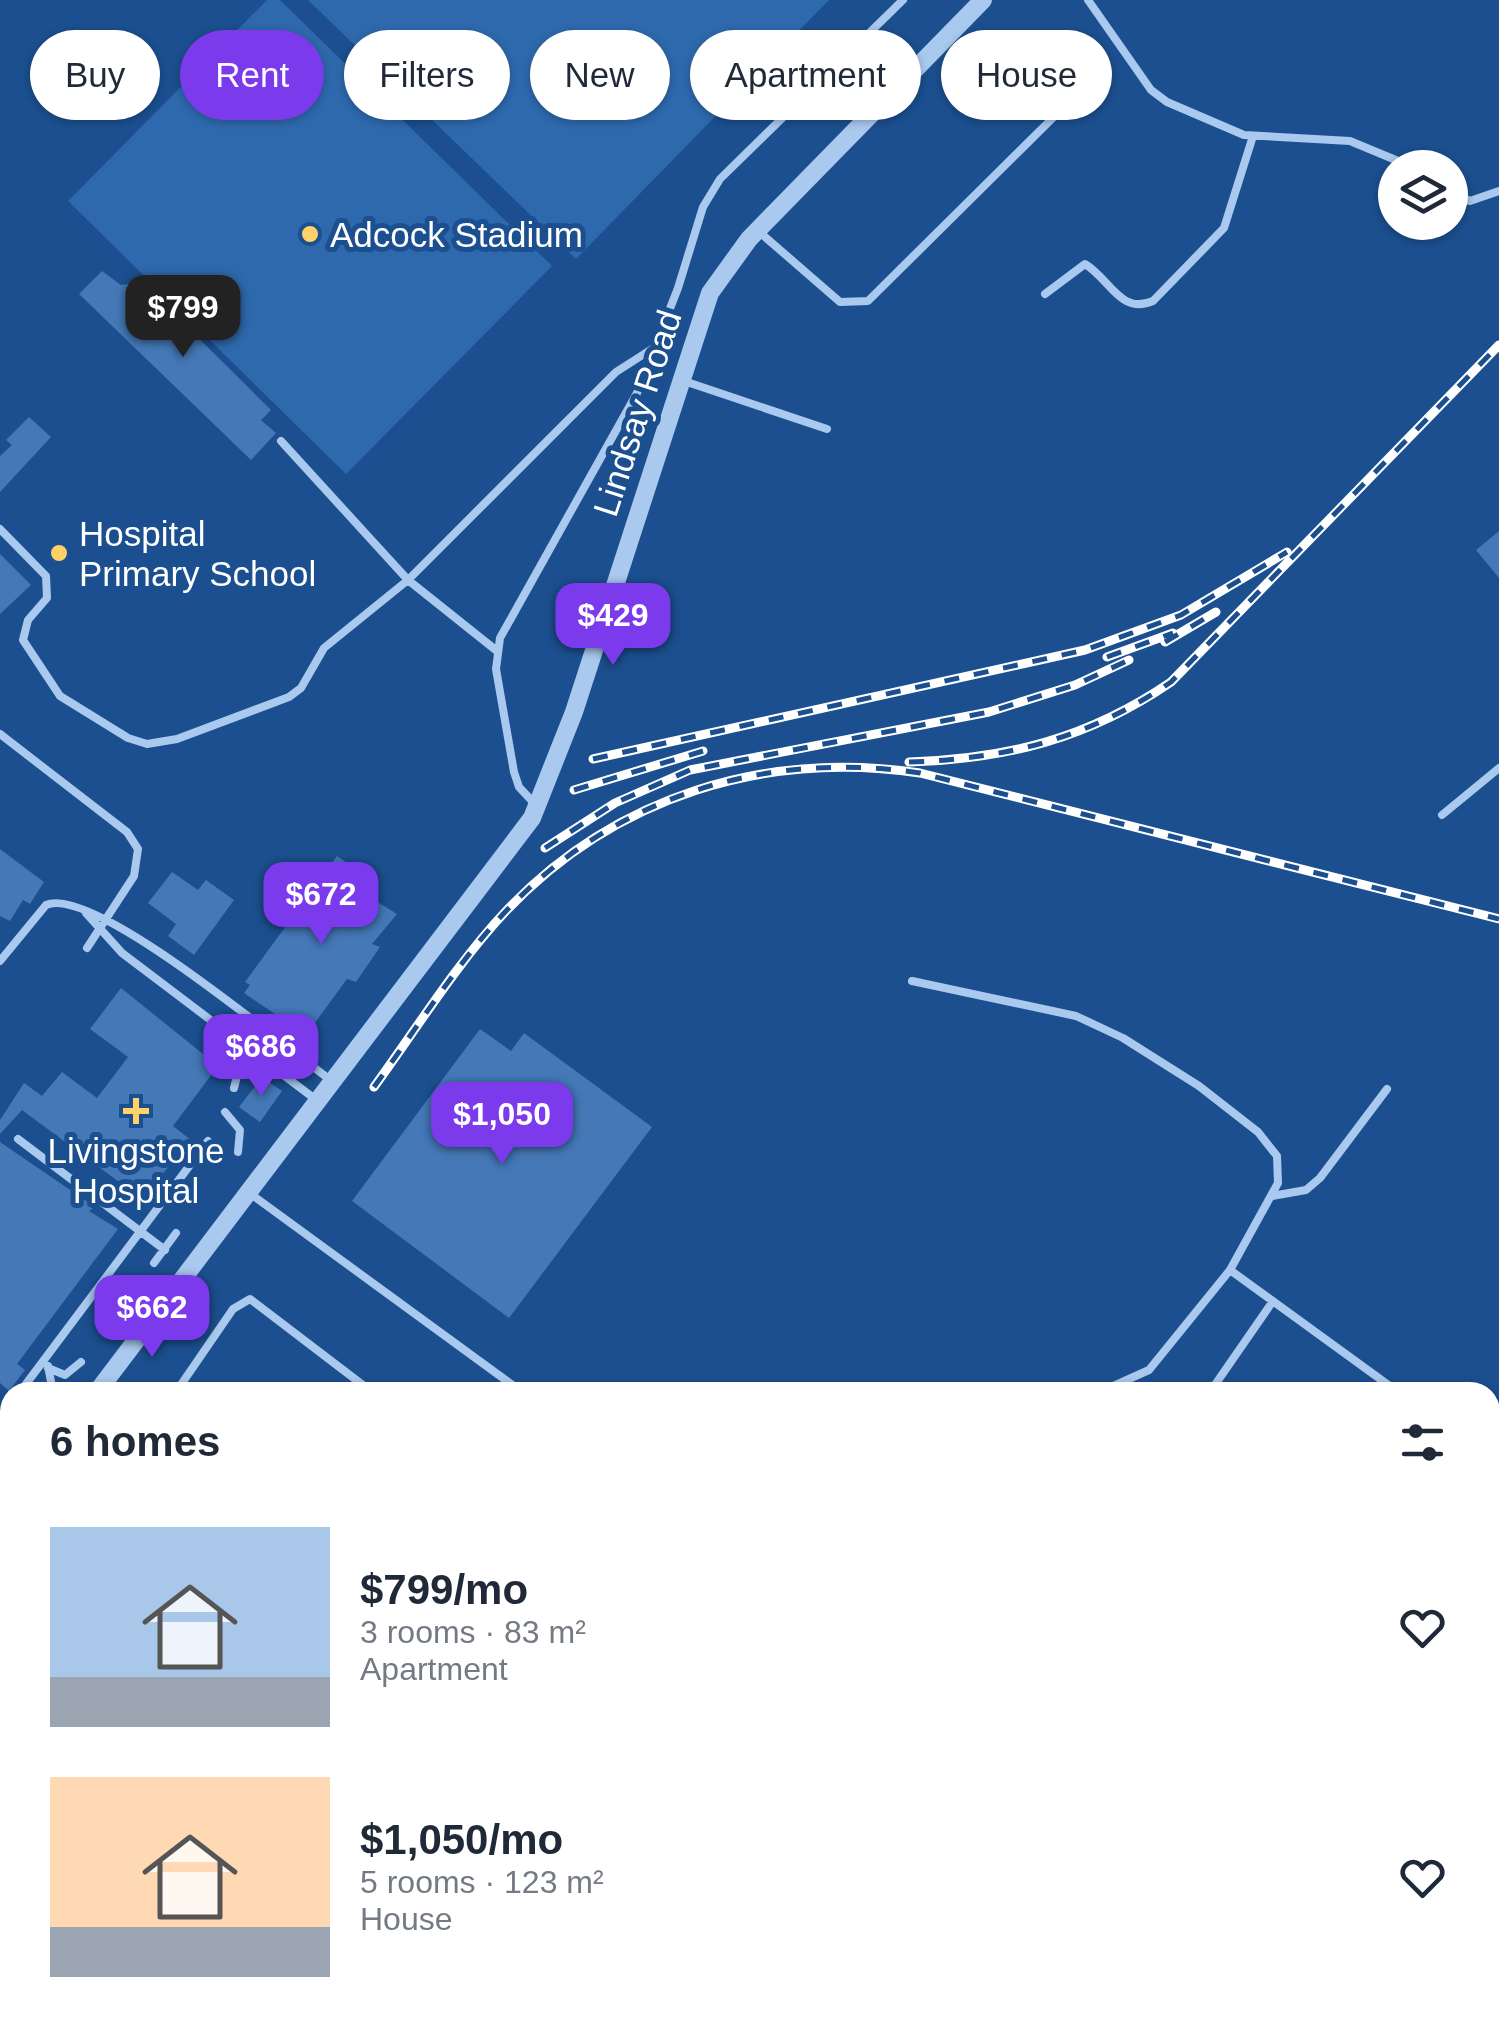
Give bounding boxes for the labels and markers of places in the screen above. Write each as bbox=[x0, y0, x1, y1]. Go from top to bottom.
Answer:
place label: Adcock Stadium bbox=[330, 215, 583, 254]
marker: Adcock Stadium bbox=[299, 223, 321, 245]
pin: $799 bbox=[124, 275, 242, 360]
place label: Hospital Primary School bbox=[79, 514, 316, 593]
marker: Hospital Primary School bbox=[48, 542, 70, 564]
pin: $429 bbox=[554, 583, 672, 668]
pin: $672 bbox=[262, 862, 380, 947]
pin: $686 bbox=[202, 1014, 320, 1099]
pin: $1,050 bbox=[421, 1082, 583, 1167]
marker: Livingstone Hospital bbox=[123, 1098, 149, 1124]
place label: Livingstone Hospital bbox=[47, 1131, 225, 1210]
pin: $662 bbox=[93, 1275, 211, 1360]

